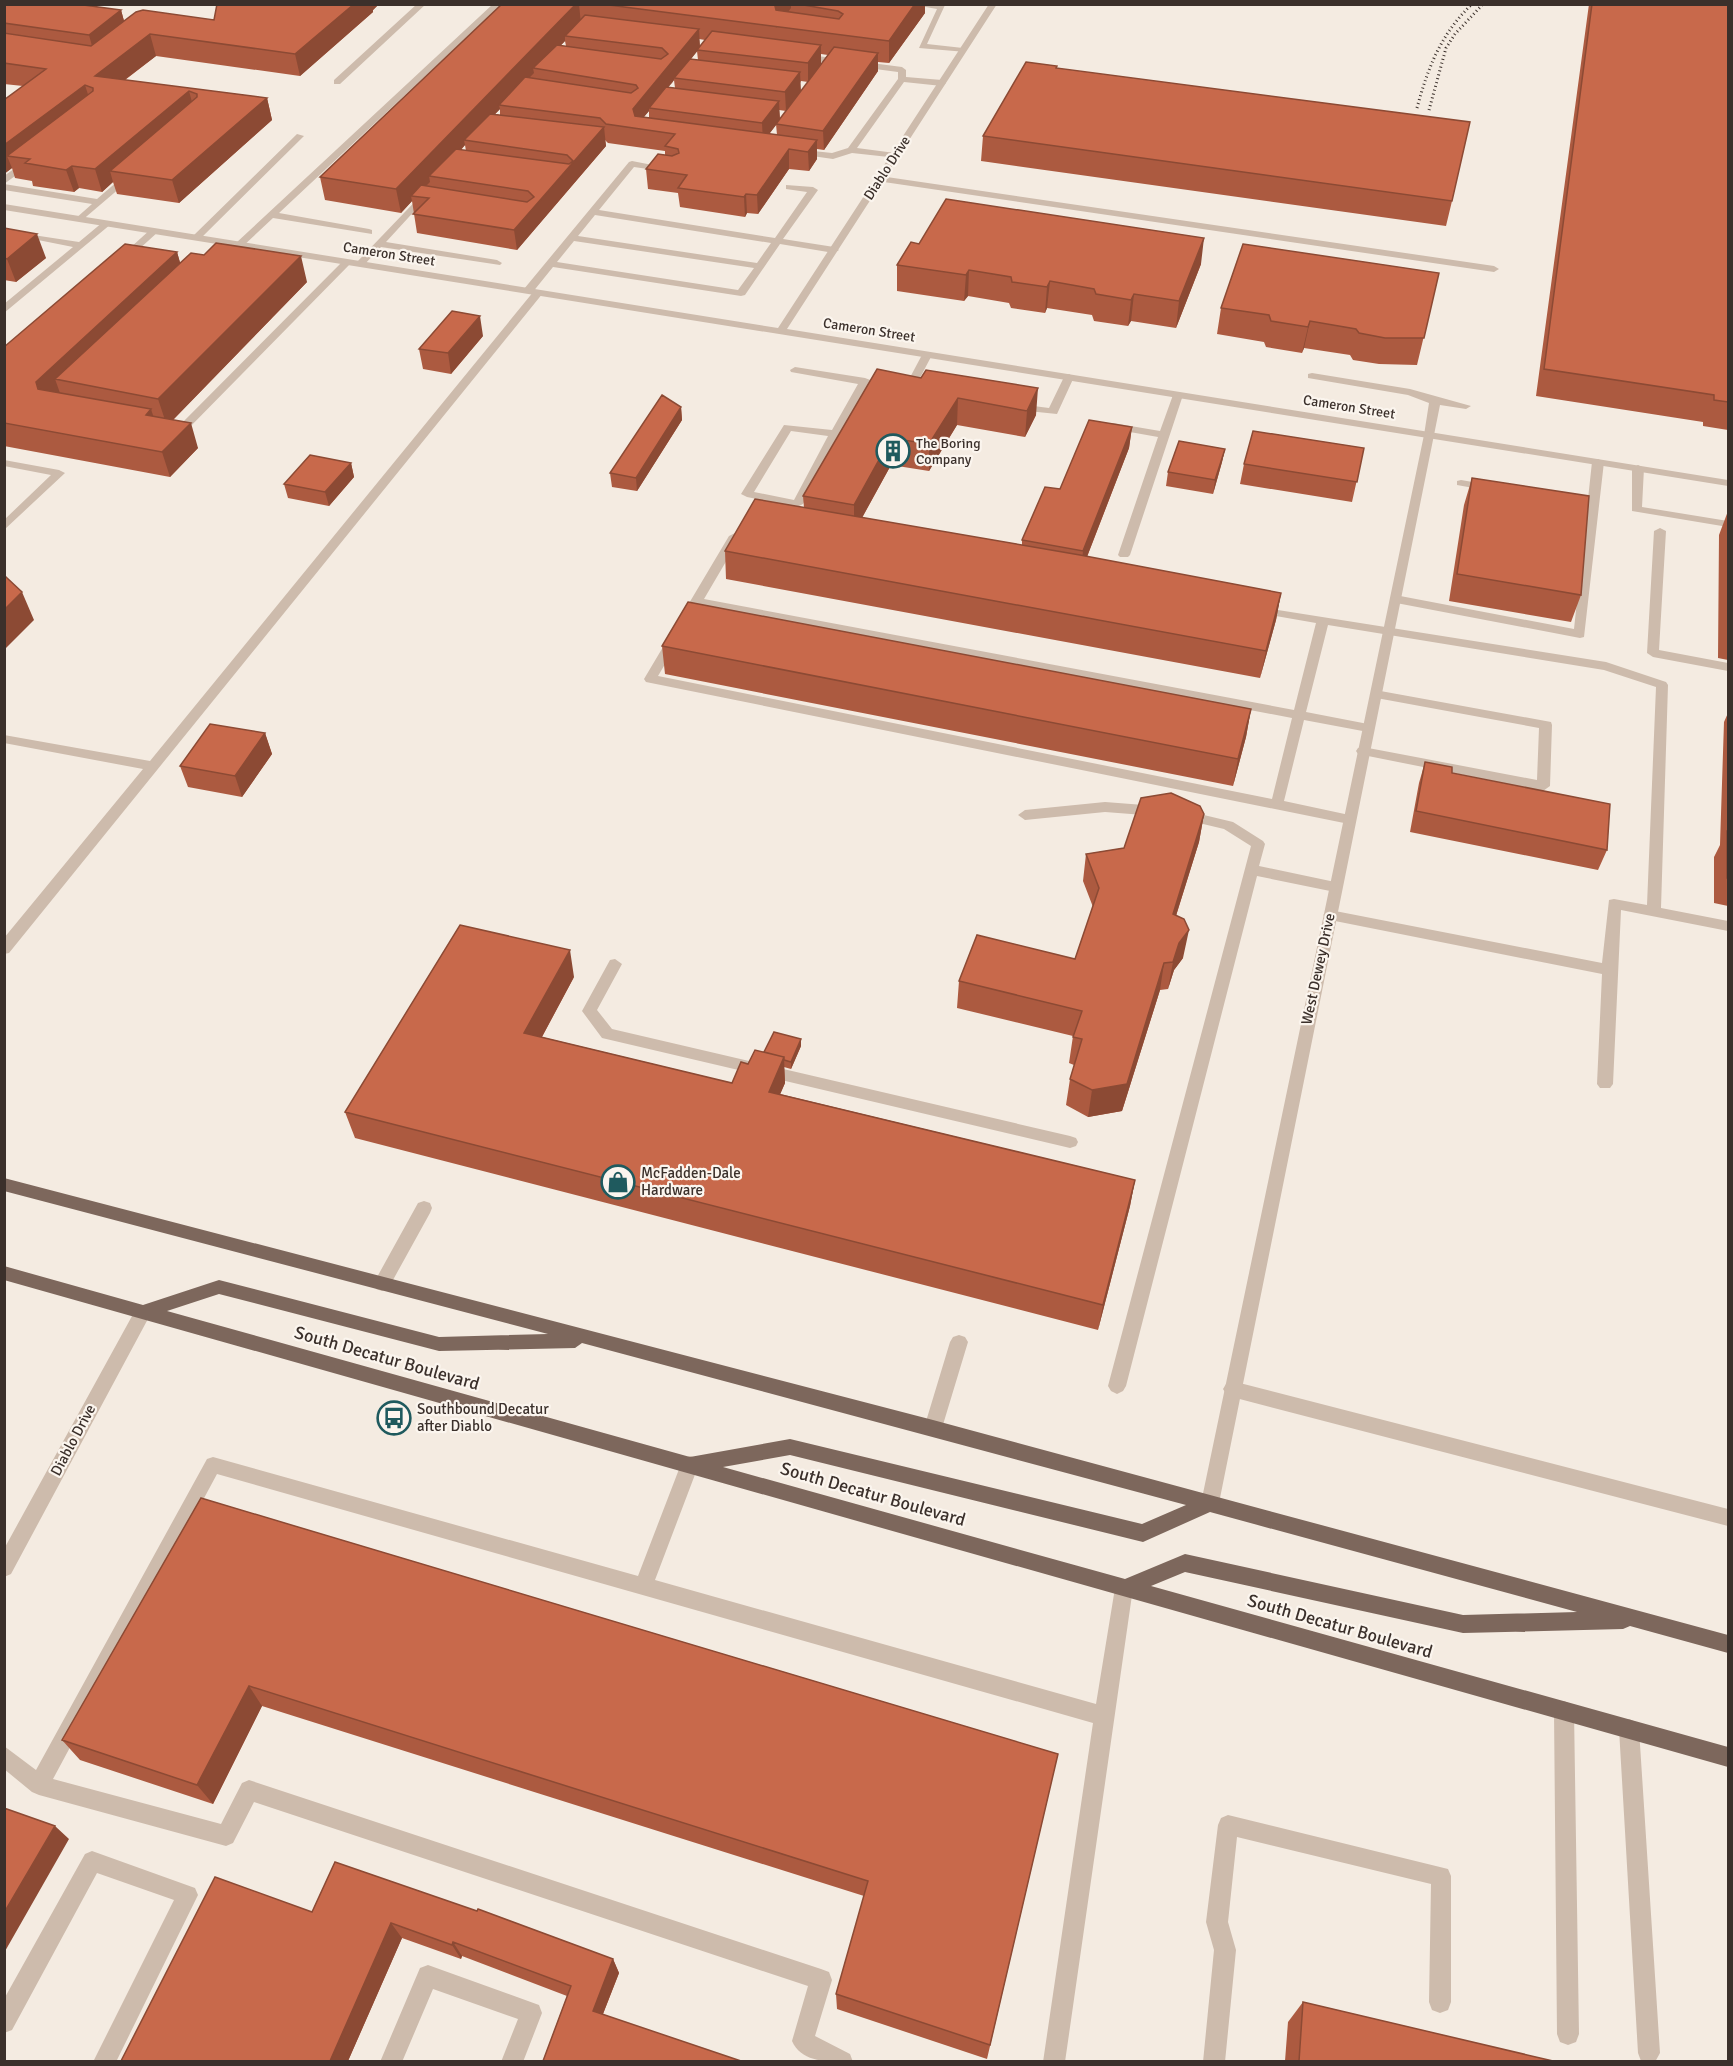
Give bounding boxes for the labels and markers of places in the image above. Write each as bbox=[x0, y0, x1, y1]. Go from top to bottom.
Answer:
building icon: The Boring Company bbox=[875, 433, 911, 469]
place label: The Boring Company bbox=[916, 435, 981, 468]
shop icon: McFadden-Dale Hardware bbox=[600, 1164, 636, 1200]
place label: McFadden-Dale Hardware bbox=[641, 1164, 741, 1199]
bus stop icon: Southbound Decatur after Diablo bbox=[376, 1400, 412, 1436]
place label: Southbound Decatur after Diablo bbox=[417, 1400, 549, 1435]

